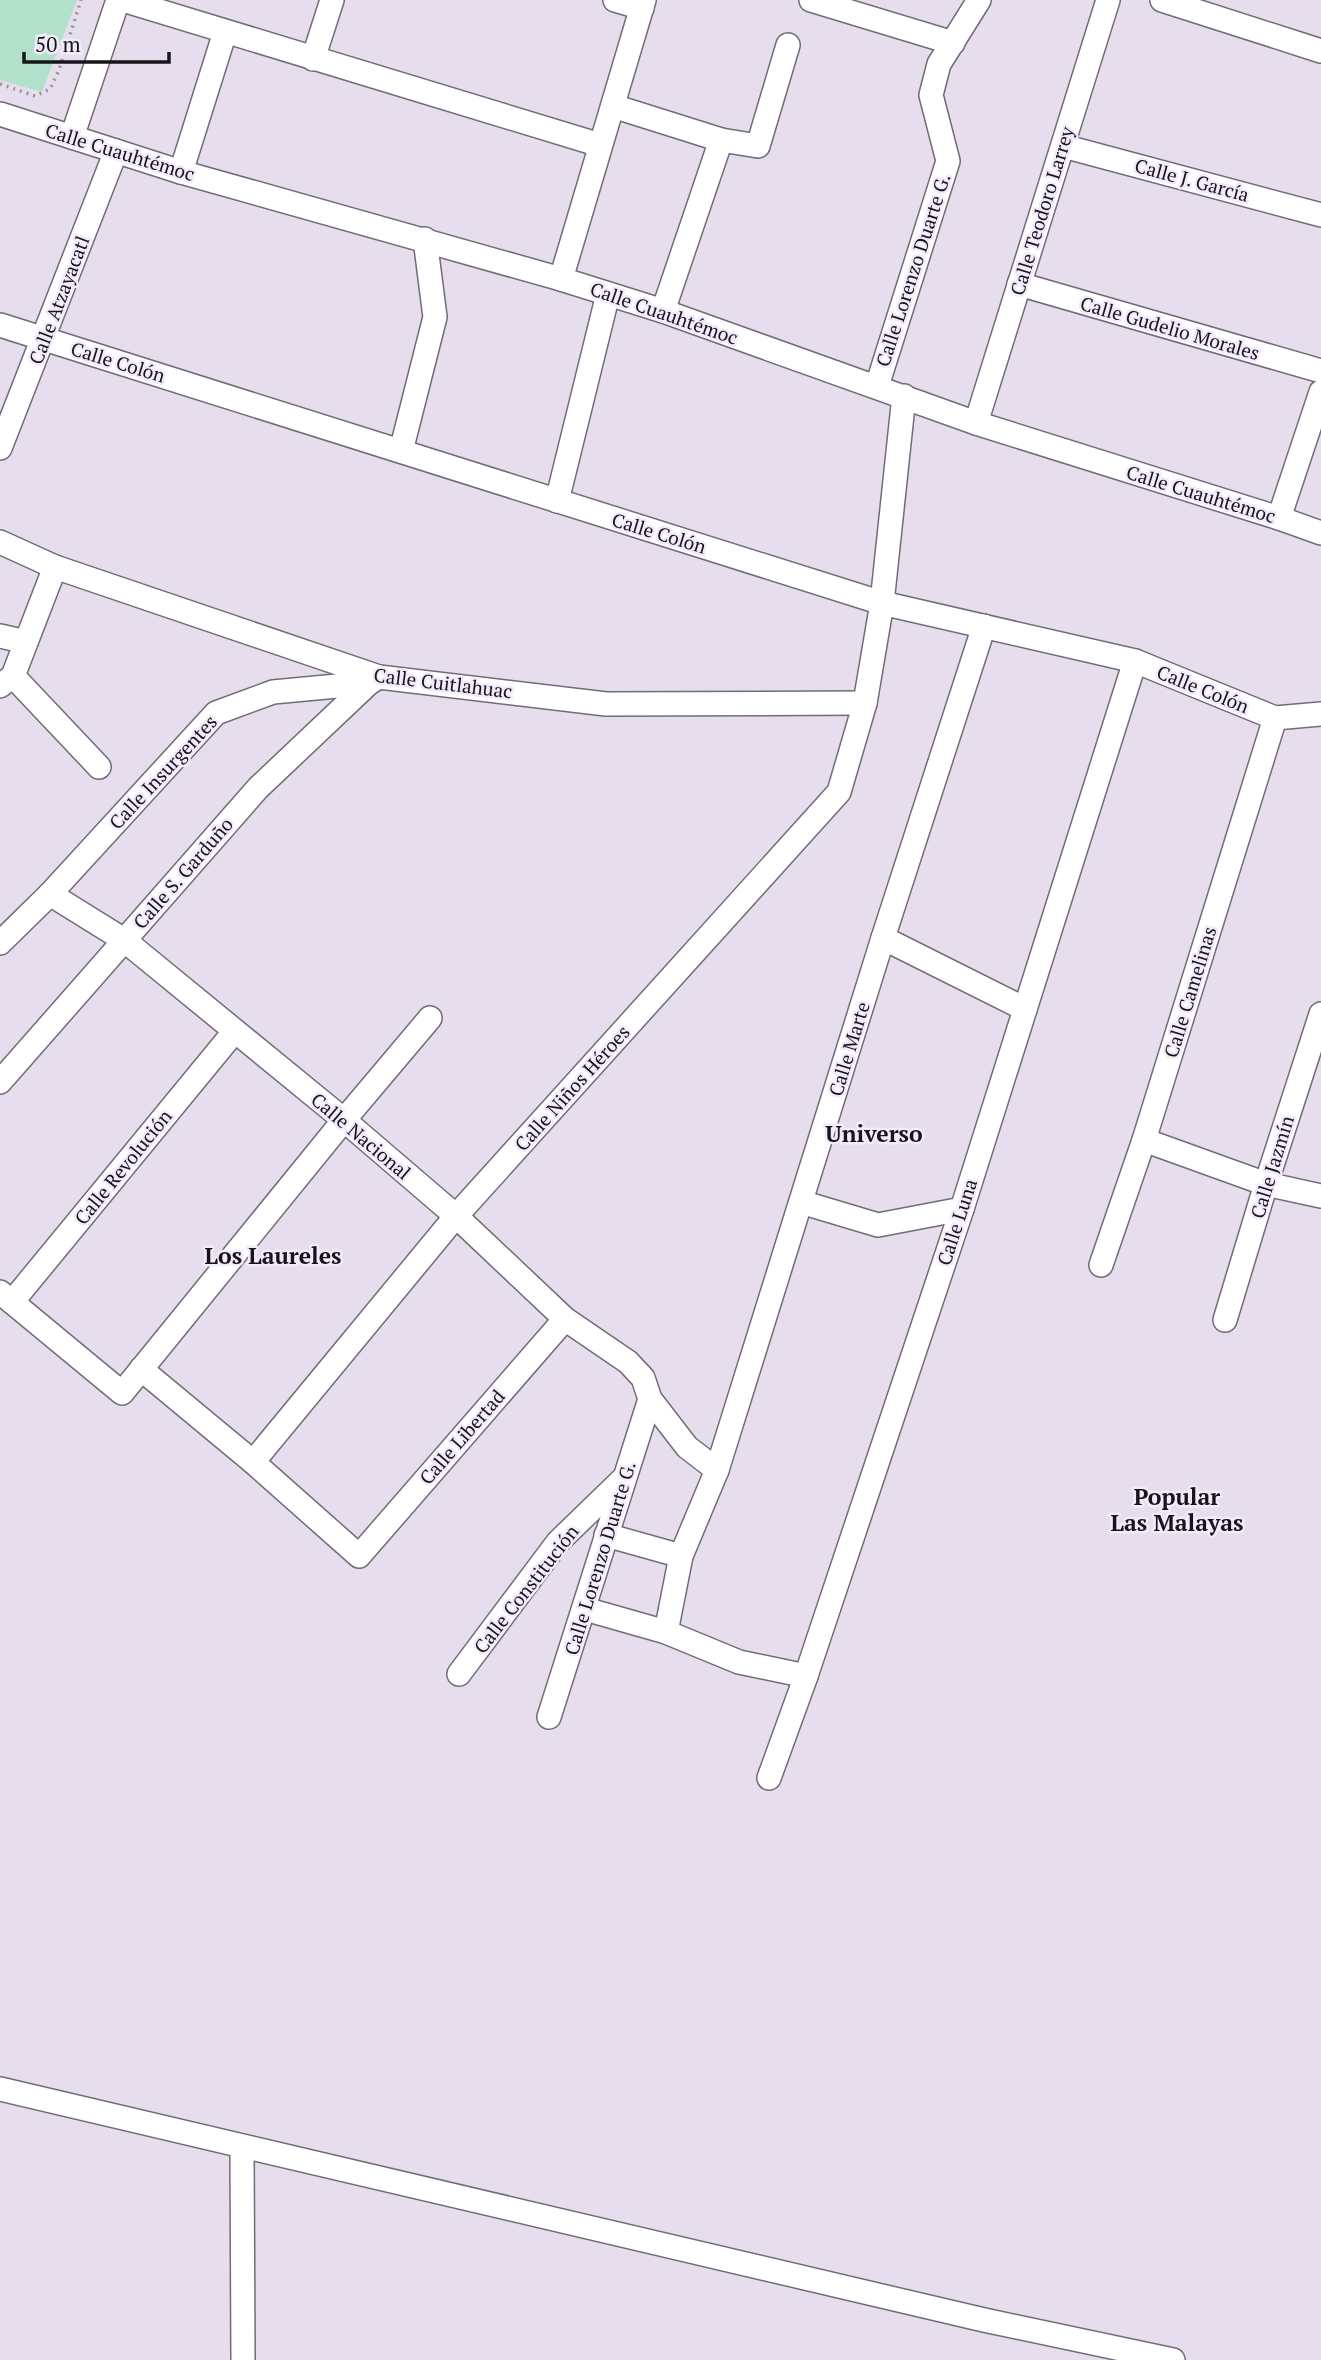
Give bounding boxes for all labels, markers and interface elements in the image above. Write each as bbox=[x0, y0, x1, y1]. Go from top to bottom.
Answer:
scale bar bbox=[24, 21, 170, 65]
text: 50 m bbox=[35, 30, 81, 58]
street label: Calle Cuauhtémoc bbox=[43, 117, 198, 186]
street label: Calle Teodoro Larrey bbox=[1004, 123, 1079, 298]
street label: Calle J. García bbox=[1132, 152, 1252, 207]
street label: Calle Lorenzo Duarte G. bbox=[869, 170, 956, 370]
street label: Calle Atzayacatl bbox=[23, 232, 94, 368]
street label: Calle Cuauhtémoc bbox=[587, 276, 741, 350]
street label: Calle Gudelio Morales bbox=[1078, 290, 1263, 365]
street label: Calle Colón bbox=[68, 335, 168, 388]
street label: Calle Cuauhtémoc bbox=[1124, 459, 1279, 528]
street label: Calle Colón bbox=[609, 506, 709, 559]
street label: Calle Colón bbox=[1153, 659, 1253, 718]
street label: Calle Cuitlahuac bbox=[372, 662, 514, 703]
street label: Calle Insurgentes bbox=[103, 709, 222, 834]
street label: Calle S. Garduño bbox=[127, 812, 238, 934]
street label: Calle Camelinas bbox=[1158, 923, 1221, 1060]
street label: Calle Marte bbox=[822, 999, 875, 1099]
street label: Calle Niños Héroes bbox=[509, 1020, 635, 1156]
street label: Calle Nacional bbox=[306, 1087, 416, 1185]
street label: Calle Revolución bbox=[68, 1104, 177, 1229]
street label: Calle Jazmín bbox=[1244, 1112, 1299, 1221]
district label: Universo bbox=[825, 1118, 923, 1149]
street label: Calle Luna bbox=[931, 1175, 982, 1268]
district label: Los Laureles bbox=[205, 1240, 341, 1271]
street label: Calle Libertad bbox=[413, 1384, 510, 1489]
street label: Calle Lorenzo Duarte G. bbox=[558, 1458, 641, 1658]
district label: Popular Las Malayas bbox=[1111, 1481, 1243, 1538]
street label: Calle Constitución bbox=[468, 1519, 584, 1658]

